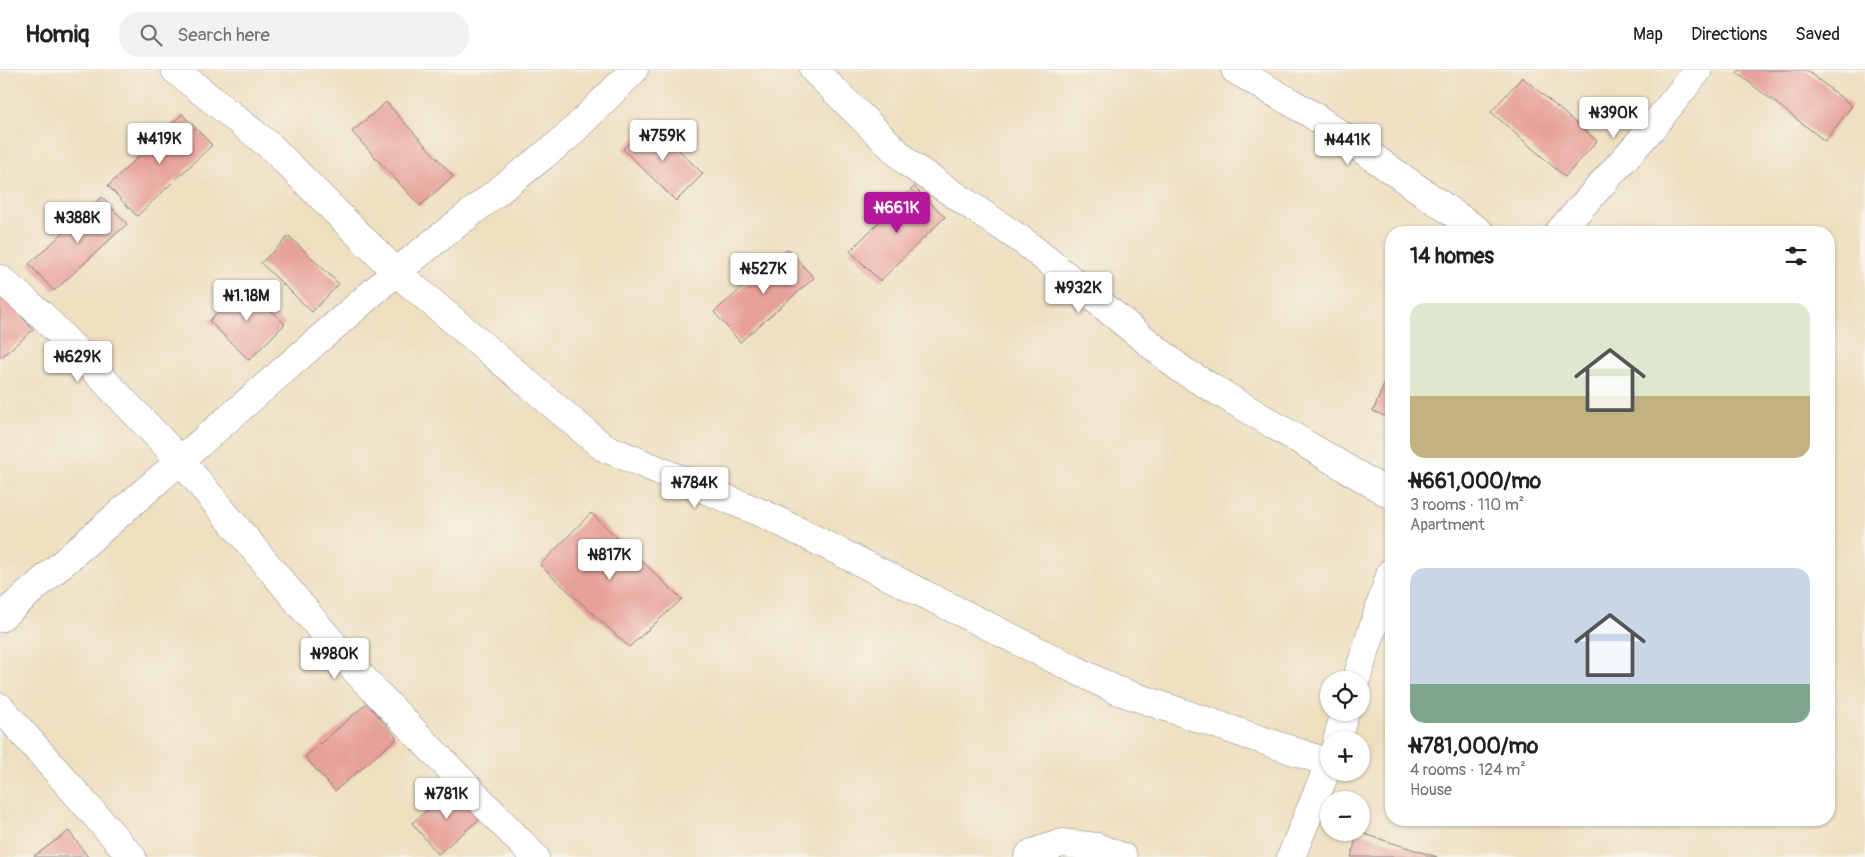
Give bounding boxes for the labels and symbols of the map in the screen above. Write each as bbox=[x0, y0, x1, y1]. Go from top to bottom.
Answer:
pin: ₦390K bbox=[1579, 97, 1649, 139]
pin: ₦759K bbox=[628, 119, 698, 162]
pin: ₦419K bbox=[125, 122, 195, 165]
pin: ₦441K bbox=[1313, 124, 1383, 166]
pin: ₦661K bbox=[862, 191, 932, 234]
pin: ₦388K bbox=[43, 202, 113, 244]
pin: ₦527K bbox=[729, 252, 799, 295]
pin: ₦932K bbox=[1044, 272, 1114, 314]
pin: ₦1.18M bbox=[206, 280, 288, 322]
pin: ₦629K bbox=[43, 340, 113, 383]
pin: ₦784K bbox=[660, 466, 730, 509]
pin: ₦817K bbox=[575, 538, 645, 581]
pin: ₦980K bbox=[300, 638, 370, 680]
pin: ₦781K bbox=[412, 778, 482, 820]

